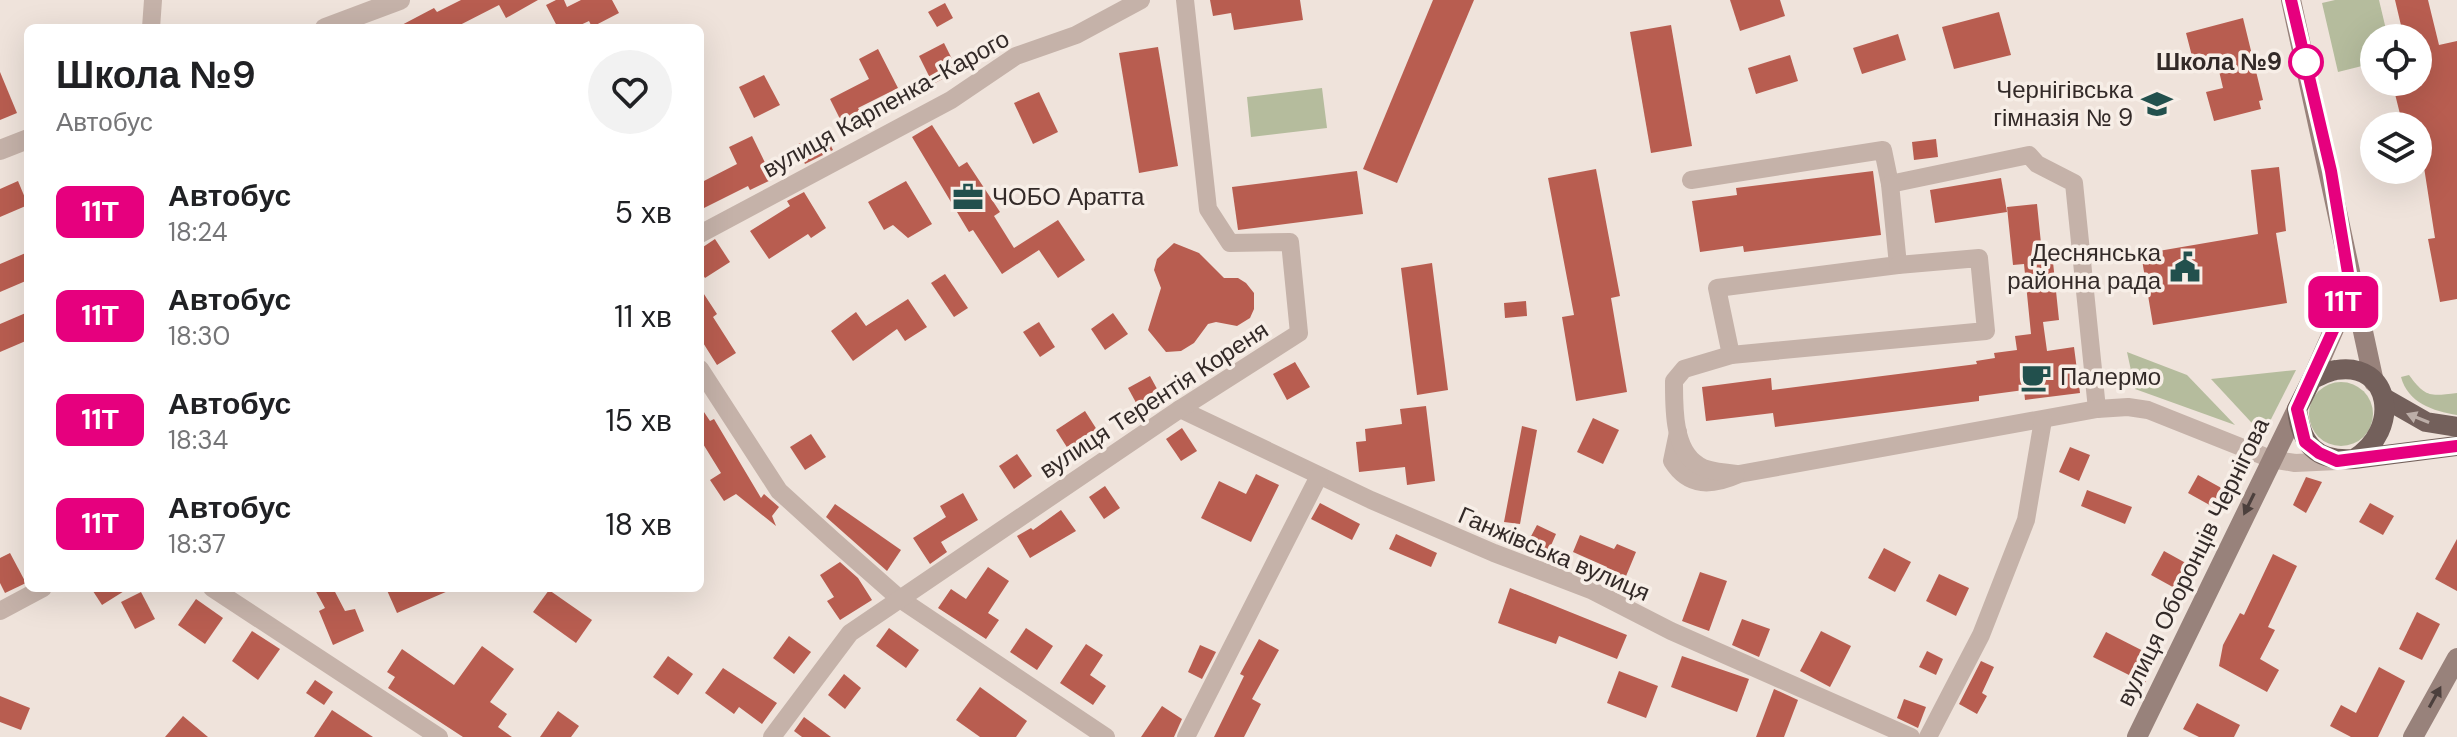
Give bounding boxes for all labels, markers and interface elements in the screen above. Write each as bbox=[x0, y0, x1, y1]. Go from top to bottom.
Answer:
street label: вулиця Карпенка-Карого bbox=[757, 23, 1015, 184]
map controls bbox=[2360, 24, 2432, 184]
button: locate bbox=[2360, 24, 2432, 96]
marker: Школа №9 bbox=[2289, 45, 2323, 79]
place label: Школа №9 bbox=[2156, 46, 2282, 77]
text: Школа №9 bbox=[56, 50, 256, 100]
button: heart bbox=[588, 50, 672, 134]
place label: Чернігівська гімназія № 9 bbox=[1993, 74, 2134, 133]
school or university icon: Чернігівська гімназія № 9 bbox=[2140, 87, 2174, 121]
text: Автобус bbox=[56, 105, 153, 139]
button: layers bbox=[2360, 112, 2432, 184]
text: Автобус bbox=[168, 176, 291, 215]
office icon: ЧОБО Аратта bbox=[951, 180, 985, 214]
place label: ЧОБО Аратта bbox=[992, 181, 1145, 212]
text: 11Т bbox=[81, 193, 119, 230]
text: 5 хв bbox=[615, 193, 672, 232]
text: 18:24 bbox=[168, 215, 228, 249]
place label: Деснянська районна рада bbox=[2007, 237, 2162, 296]
public building icon: Деснянська районна рада bbox=[2168, 250, 2202, 284]
line badge: 11Т bbox=[2297, 276, 2389, 328]
text: Автобус bbox=[168, 280, 291, 319]
text: 11Т bbox=[2324, 283, 2362, 320]
text: 11Т bbox=[81, 297, 119, 334]
text: 11 хв bbox=[614, 297, 672, 336]
street label: вулиця Терентія Кореня bbox=[1033, 314, 1274, 485]
text: 18:30 bbox=[168, 319, 230, 353]
cafe icon: Палермо bbox=[2019, 360, 2053, 394]
place label: Палермо bbox=[2060, 361, 2161, 392]
text: Автобус bbox=[168, 384, 291, 423]
text: 11Т bbox=[81, 401, 119, 438]
text: 15 хв bbox=[605, 401, 672, 440]
one-way arrow bbox=[2406, 411, 2430, 424]
street label: вулиця Оборонців Чернігова bbox=[2109, 412, 2276, 711]
text: 18:34 bbox=[168, 423, 228, 457]
text: Автобус bbox=[168, 488, 291, 527]
one-way arrow bbox=[2242, 492, 2256, 516]
street label: Ганжівська вулиця bbox=[1454, 499, 1655, 608]
text: 11Т bbox=[81, 505, 119, 542]
text: 18 хв bbox=[605, 505, 672, 544]
text: 18:37 bbox=[168, 527, 226, 561]
one-way arrow bbox=[2428, 686, 2442, 709]

